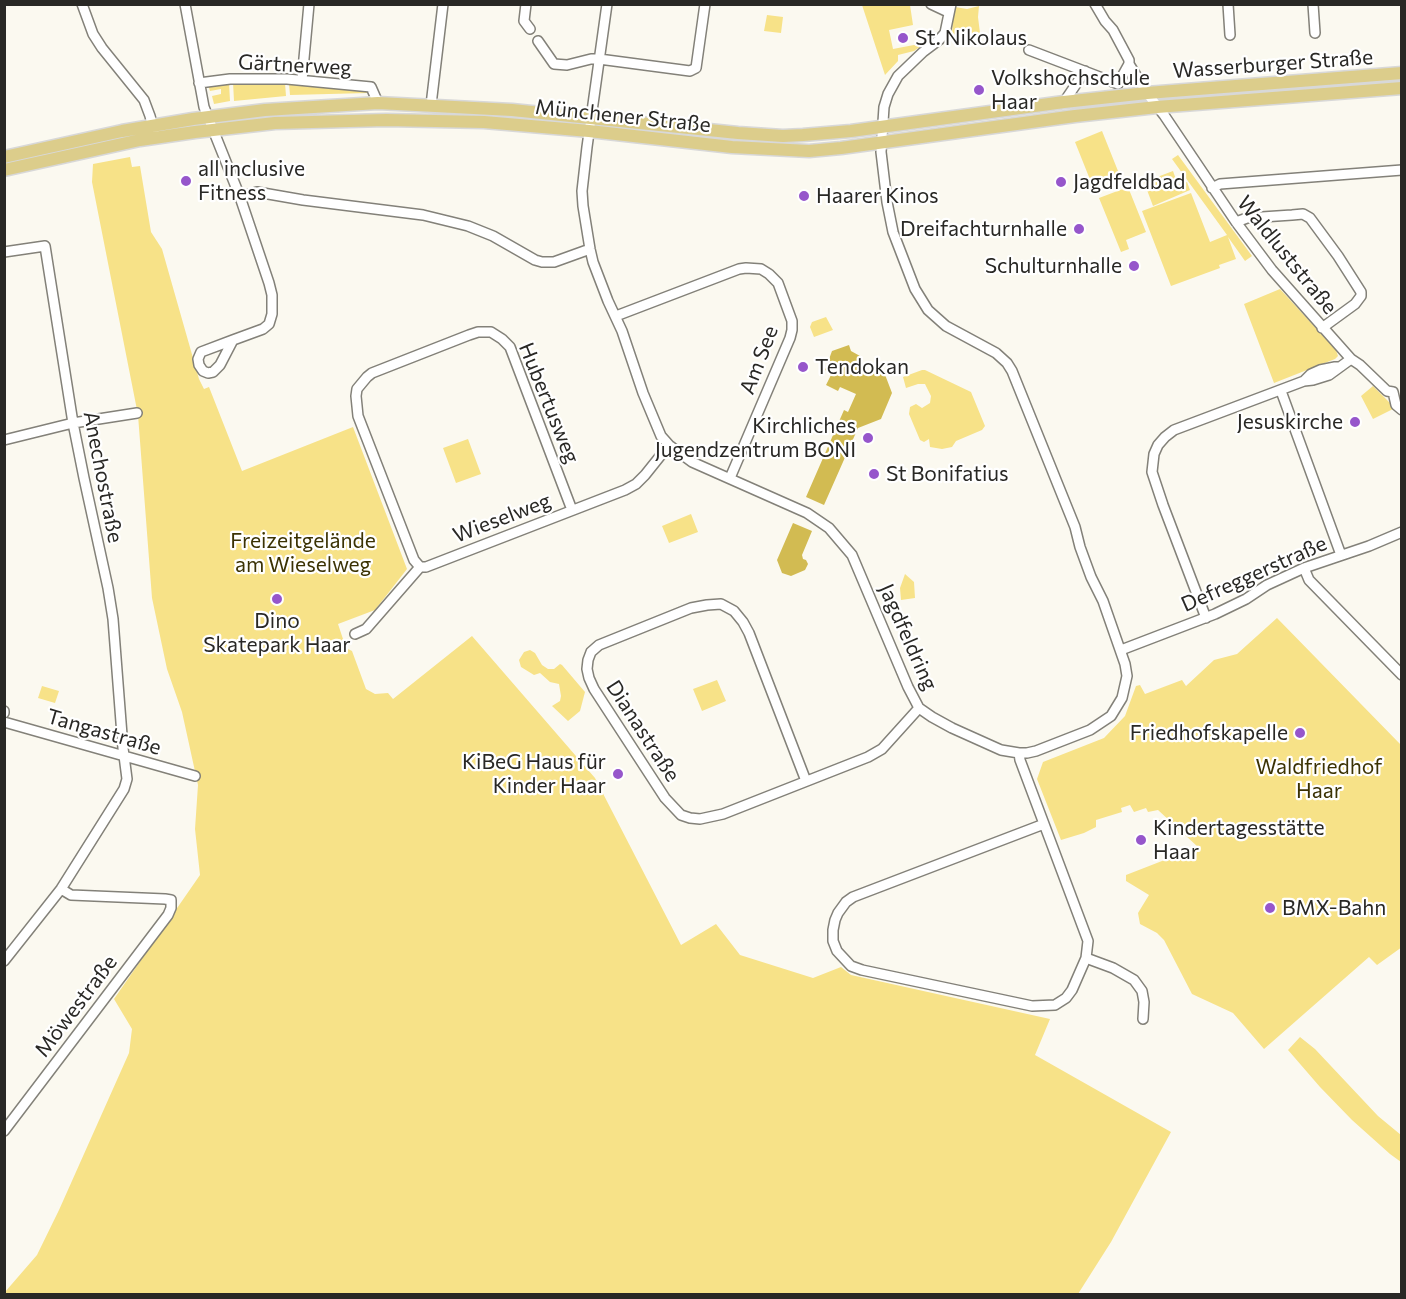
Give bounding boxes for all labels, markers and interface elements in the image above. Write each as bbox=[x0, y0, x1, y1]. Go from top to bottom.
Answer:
place label: St. Nikolaus bbox=[915, 25, 1027, 51]
marker: St. Nikolaus bbox=[896, 31, 910, 45]
street label: Wasserburger Straße bbox=[1172, 44, 1374, 84]
street label: Gärtnerweg bbox=[238, 49, 352, 81]
place label: Volkshochschule Haar bbox=[991, 65, 1150, 115]
marker: Volkshochschule Haar bbox=[972, 83, 986, 97]
street label: Münchener Straße bbox=[534, 94, 712, 138]
place label: all inclusive Fitness bbox=[198, 156, 305, 206]
place label: Jagdfeldbad bbox=[1073, 169, 1185, 195]
marker: all inclusive Fitness bbox=[179, 174, 193, 188]
marker: Jagdfeldbad bbox=[1054, 175, 1068, 189]
place label: Haarer Kinos bbox=[816, 183, 939, 209]
marker: Haarer Kinos bbox=[797, 189, 811, 203]
street label: Waldluststraße bbox=[1232, 191, 1342, 319]
place label: Dreifachturnhalle bbox=[900, 216, 1067, 242]
marker: Dreifachturnhalle bbox=[1072, 222, 1086, 236]
place label: Schulturnhalle bbox=[985, 253, 1122, 279]
marker: Schulturnhalle bbox=[1127, 259, 1141, 273]
street label: Am See bbox=[734, 322, 784, 398]
street label: Hubertusweg bbox=[513, 339, 585, 467]
place label: Tendokan bbox=[815, 354, 909, 380]
marker: Tendokan bbox=[796, 360, 810, 374]
street label: Anechostraße bbox=[78, 409, 128, 545]
place label: Jesuskirche bbox=[1237, 409, 1343, 435]
place label: Kirchliches Jugendzentrum BONI bbox=[655, 413, 856, 463]
marker: Jesuskirche bbox=[1348, 415, 1362, 429]
marker: Kirchliches Jugendzentrum BONI bbox=[861, 431, 875, 445]
place label: St Bonifatius bbox=[886, 461, 1009, 487]
marker: St Bonifatius bbox=[867, 467, 881, 481]
street label: Wieselweg bbox=[450, 488, 554, 548]
park label: Freizeitgelände am Wieselweg bbox=[230, 528, 376, 578]
street label: Defreggerstraße bbox=[1177, 531, 1331, 617]
street label: Jagdfeldring bbox=[873, 580, 943, 694]
marker: Dino Skatepark Haar bbox=[270, 592, 284, 606]
place label: Dino Skatepark Haar bbox=[203, 608, 351, 658]
street label: Dianastraße bbox=[601, 676, 685, 786]
street label: Tangastraße bbox=[44, 704, 164, 760]
place label: Friedhofskapelle bbox=[1130, 720, 1288, 746]
marker: Friedhofskapelle bbox=[1293, 726, 1307, 740]
place label: KiBeG Haus für Kinder Haar bbox=[462, 749, 606, 799]
park label: Waldfriedhof Haar bbox=[1256, 754, 1382, 804]
marker: KiBeG Haus für Kinder Haar bbox=[611, 767, 625, 781]
place label: Kindertagesstätte Haar bbox=[1153, 815, 1325, 865]
marker: Kindertagesstätte Haar bbox=[1134, 833, 1148, 847]
place label: BMX-Bahn bbox=[1282, 895, 1386, 921]
marker: BMX-Bahn bbox=[1263, 901, 1277, 915]
street label: Möwestraße bbox=[30, 950, 122, 1062]

